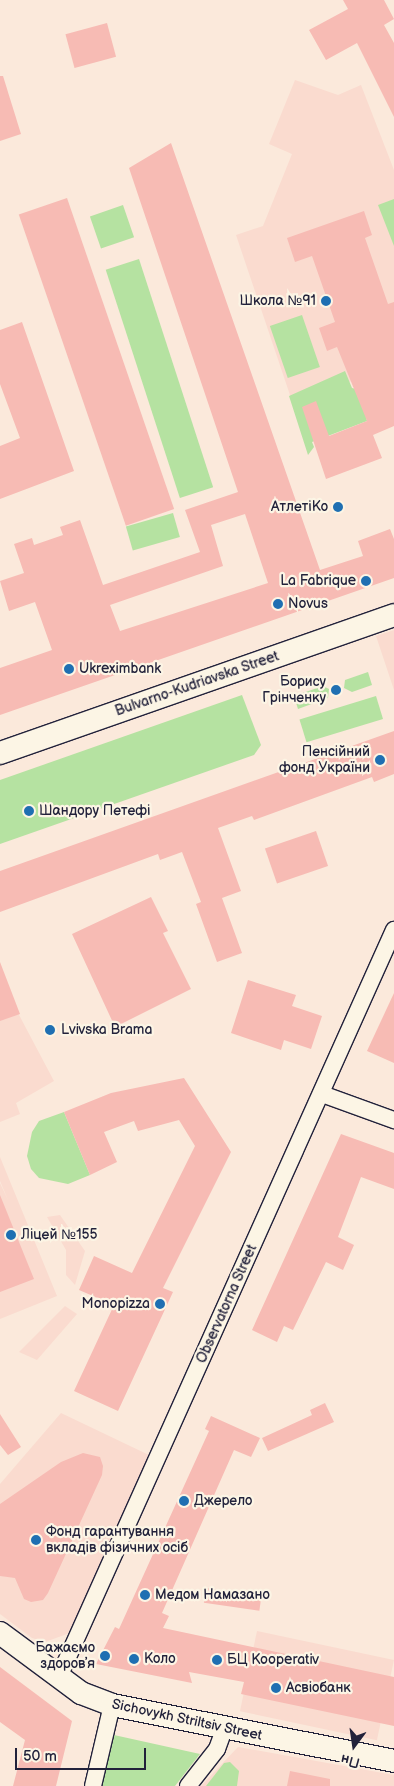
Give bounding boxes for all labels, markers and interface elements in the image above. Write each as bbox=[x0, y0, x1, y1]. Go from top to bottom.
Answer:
place label: Школа №91 bbox=[240, 293, 316, 309]
marker: Школа №91 bbox=[320, 295, 332, 307]
place label: АтлетіКо bbox=[271, 499, 328, 515]
marker: АтлетіКо bbox=[332, 501, 344, 513]
place label: La Fabrique bbox=[280, 573, 356, 589]
marker: La Fabrique bbox=[360, 575, 372, 587]
place label: Novus bbox=[288, 596, 328, 612]
marker: Novus bbox=[272, 598, 284, 610]
street label: Bulvarno-Kudriavska Street bbox=[113, 648, 281, 720]
place label: Ukreximbank bbox=[79, 661, 161, 677]
marker: Ukreximbank bbox=[63, 663, 75, 675]
place label: Борису Грінченку bbox=[262, 674, 326, 706]
marker: Борису Грінченку bbox=[330, 684, 342, 696]
place label: Пенсійний фонд України bbox=[279, 744, 370, 776]
marker: Пенсійний фонд України bbox=[374, 754, 386, 766]
place label: Шандору Петефі bbox=[39, 803, 150, 819]
marker: Шандору Петефі bbox=[23, 805, 35, 817]
place label: Lvivska Brama bbox=[61, 1022, 152, 1038]
marker: Lvivska Brama bbox=[43, 1023, 57, 1037]
place label: Ліцей №155 bbox=[21, 1227, 98, 1243]
marker: Ліцей №155 bbox=[5, 1229, 17, 1241]
street label: Observatorna Street bbox=[193, 1242, 261, 1366]
place label: Monopizza bbox=[82, 1296, 150, 1312]
marker: Monopizza bbox=[154, 1298, 166, 1310]
place label: Джерело bbox=[194, 1493, 252, 1509]
marker: Джерело bbox=[178, 1495, 190, 1507]
place label: Фонд гарантування вкладів фізичних осіб bbox=[46, 1524, 188, 1556]
marker: Фонд гарантування вкладів фізичних осіб bbox=[30, 1534, 42, 1546]
place label: Медом Намазано bbox=[155, 1587, 270, 1603]
marker: Медом Намазано bbox=[139, 1589, 151, 1601]
place label: Бажаємо здоровʼя bbox=[35, 1640, 95, 1672]
marker: Бажаємо здоровʼя bbox=[99, 1650, 111, 1662]
place label: Коло bbox=[144, 1651, 175, 1667]
place label: БЦ Kooperativ bbox=[227, 1652, 319, 1668]
marker: Коло bbox=[128, 1653, 140, 1665]
marker: БЦ Kooperativ bbox=[211, 1654, 223, 1666]
place label: Асвіобанк bbox=[286, 1680, 351, 1696]
marker: Асвіобанк bbox=[270, 1682, 282, 1694]
street label: Sichovykh Striltsiv Street bbox=[110, 1696, 264, 1744]
north arrow bbox=[329, 1721, 379, 1771]
scale bar bbox=[18, 1738, 149, 1770]
text: 50 m bbox=[23, 1747, 57, 1766]
text: Пн bbox=[339, 1751, 361, 1772]

